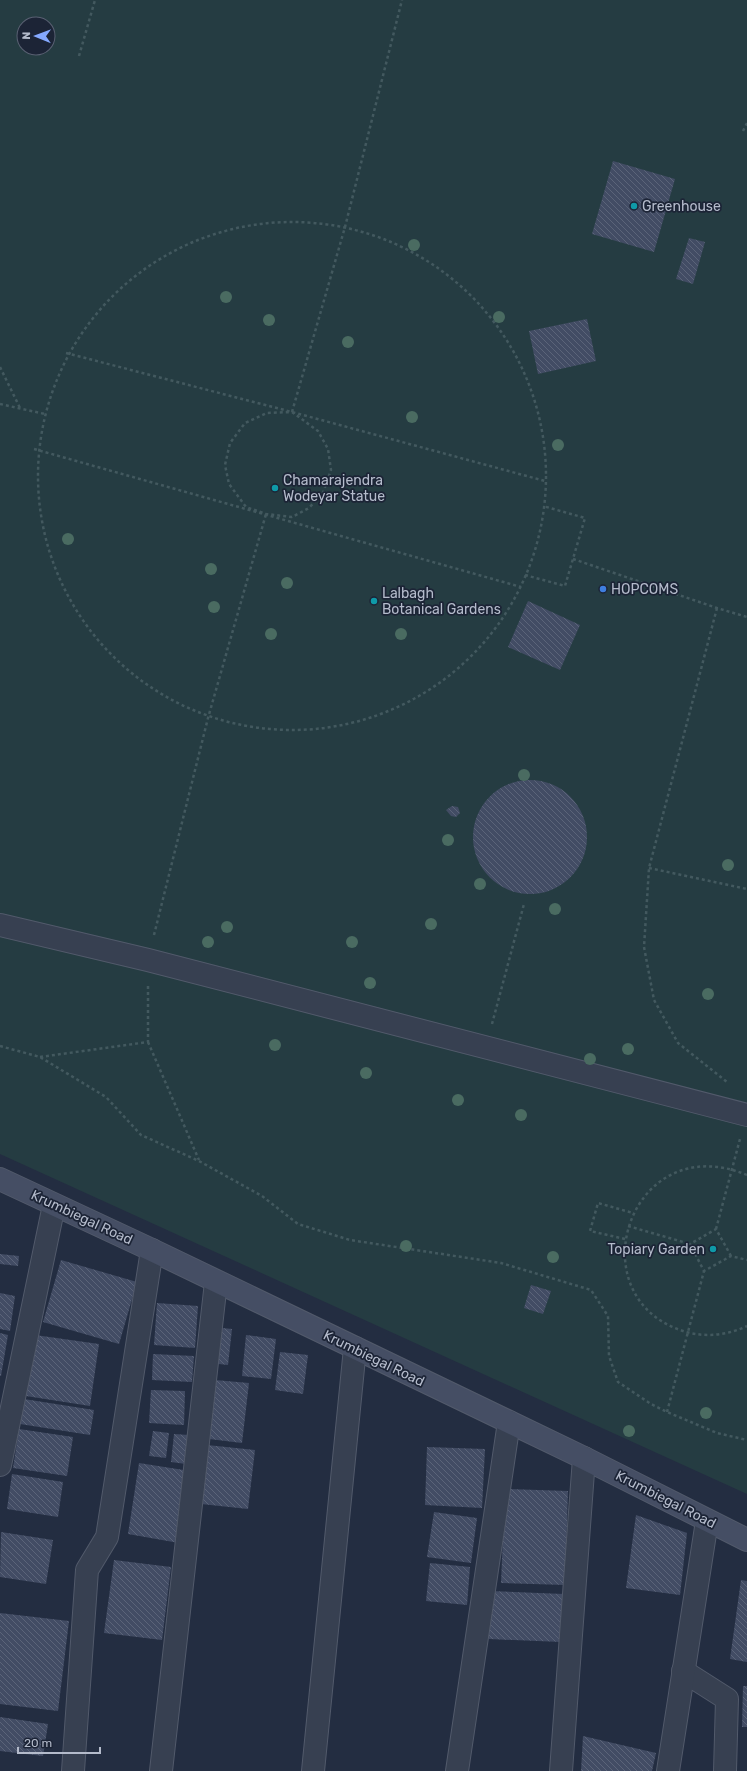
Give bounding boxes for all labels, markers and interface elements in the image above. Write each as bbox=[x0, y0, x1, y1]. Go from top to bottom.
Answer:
north arrow bbox=[16, 16, 56, 56]
text: N bbox=[20, 32, 33, 40]
place label: Greenhouse bbox=[642, 198, 721, 215]
marker: Greenhouse bbox=[629, 201, 639, 211]
place label: Chamarajendra Wodeyar Statue bbox=[283, 472, 385, 505]
marker: Chamarajendra Wodeyar Statue bbox=[270, 483, 280, 493]
place label: HOPCOMS bbox=[611, 581, 678, 598]
marker: HOPCOMS bbox=[598, 584, 608, 594]
place label: Lalbagh Botanical Gardens bbox=[382, 585, 501, 618]
marker: Lalbagh Botanical Gardens bbox=[369, 596, 379, 606]
street label: Krumbiegal Road bbox=[28, 1186, 135, 1248]
place label: Topiary Garden bbox=[608, 1241, 705, 1258]
marker: Topiary Garden bbox=[708, 1244, 718, 1254]
street label: Krumbiegal Road bbox=[321, 1327, 427, 1390]
street label: Krumbiegal Road bbox=[613, 1467, 719, 1532]
scale bar bbox=[18, 1729, 100, 1755]
text: 20 m bbox=[24, 1736, 52, 1750]

